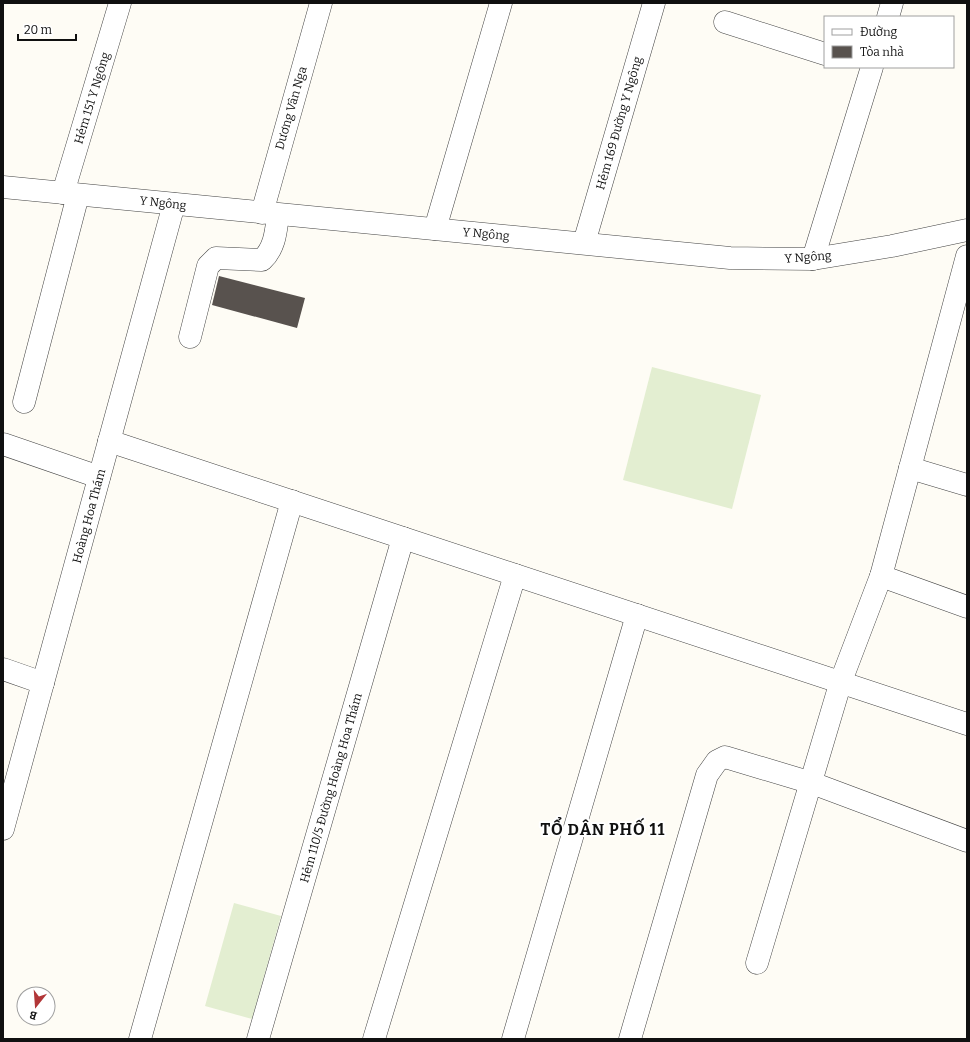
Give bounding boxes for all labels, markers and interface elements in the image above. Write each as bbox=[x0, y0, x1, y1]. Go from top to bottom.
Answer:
scale bar bbox=[18, 16, 76, 42]
legend bbox=[824, 16, 954, 68]
text: 20 m bbox=[24, 23, 53, 37]
text: Đường bbox=[860, 25, 898, 39]
text: Tòa nhà bbox=[860, 45, 904, 59]
street label: Hẻm 151 Y Ngông bbox=[71, 50, 113, 146]
street label: Hẻm 169 Đường Y Ngông bbox=[593, 54, 645, 191]
street label: Dương Vân Nga bbox=[272, 64, 310, 151]
street label: Y Ngông bbox=[139, 194, 187, 212]
street label: Y Ngông bbox=[462, 225, 510, 243]
street label: Y Ngông bbox=[784, 248, 832, 266]
street label: Hoàng Hoa Thám bbox=[70, 467, 108, 565]
street label: Hẻm 110/5 Đường Hoàng Hoa Thám bbox=[297, 691, 365, 884]
district label: TỔ DÂN PHỐ 11 bbox=[541, 817, 665, 839]
north arrow bbox=[16, 986, 56, 1026]
text: B bbox=[28, 1008, 39, 1022]

